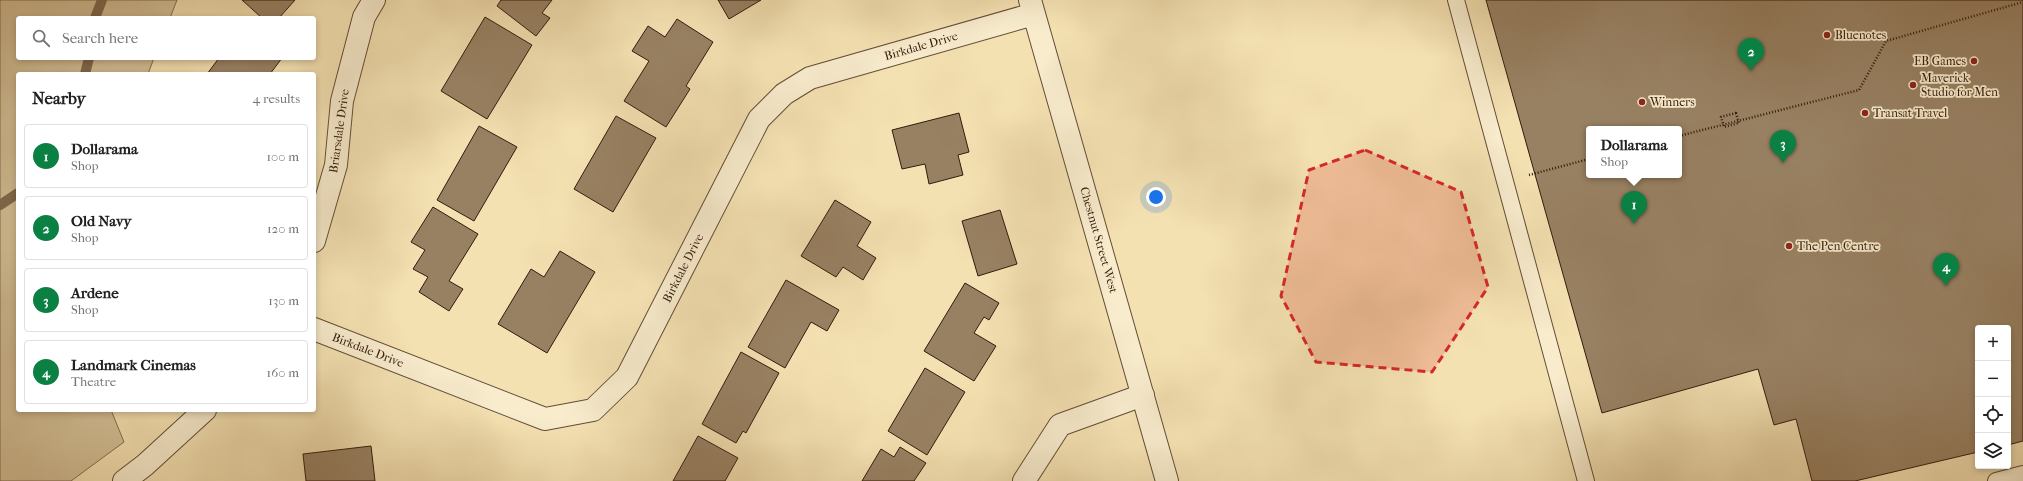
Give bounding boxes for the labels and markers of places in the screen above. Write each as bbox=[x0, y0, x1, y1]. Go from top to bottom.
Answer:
place label: Bluenotes bbox=[1835, 28, 1887, 42]
marker: Bluenotes bbox=[1822, 30, 1832, 40]
pin: 2 bbox=[1738, 38, 1764, 71]
place label: EB Games bbox=[1914, 54, 1967, 68]
marker: EB Games bbox=[1969, 56, 1979, 66]
place label: Maverick Studio for Men bbox=[1921, 71, 1998, 99]
marker: Maverick Studio for Men bbox=[1908, 80, 1918, 90]
place label: Winners bbox=[1649, 95, 1695, 109]
marker: Winners bbox=[1637, 97, 1647, 107]
place label: Transat Travel bbox=[1873, 106, 1948, 120]
marker: Transat Travel bbox=[1860, 108, 1870, 118]
pin: 3 bbox=[1770, 130, 1796, 163]
pin: 1 bbox=[1621, 191, 1647, 224]
place label: The Pen Centre bbox=[1797, 239, 1879, 253]
marker: The Pen Centre bbox=[1784, 241, 1794, 251]
pin: 4 bbox=[1933, 253, 1959, 286]

